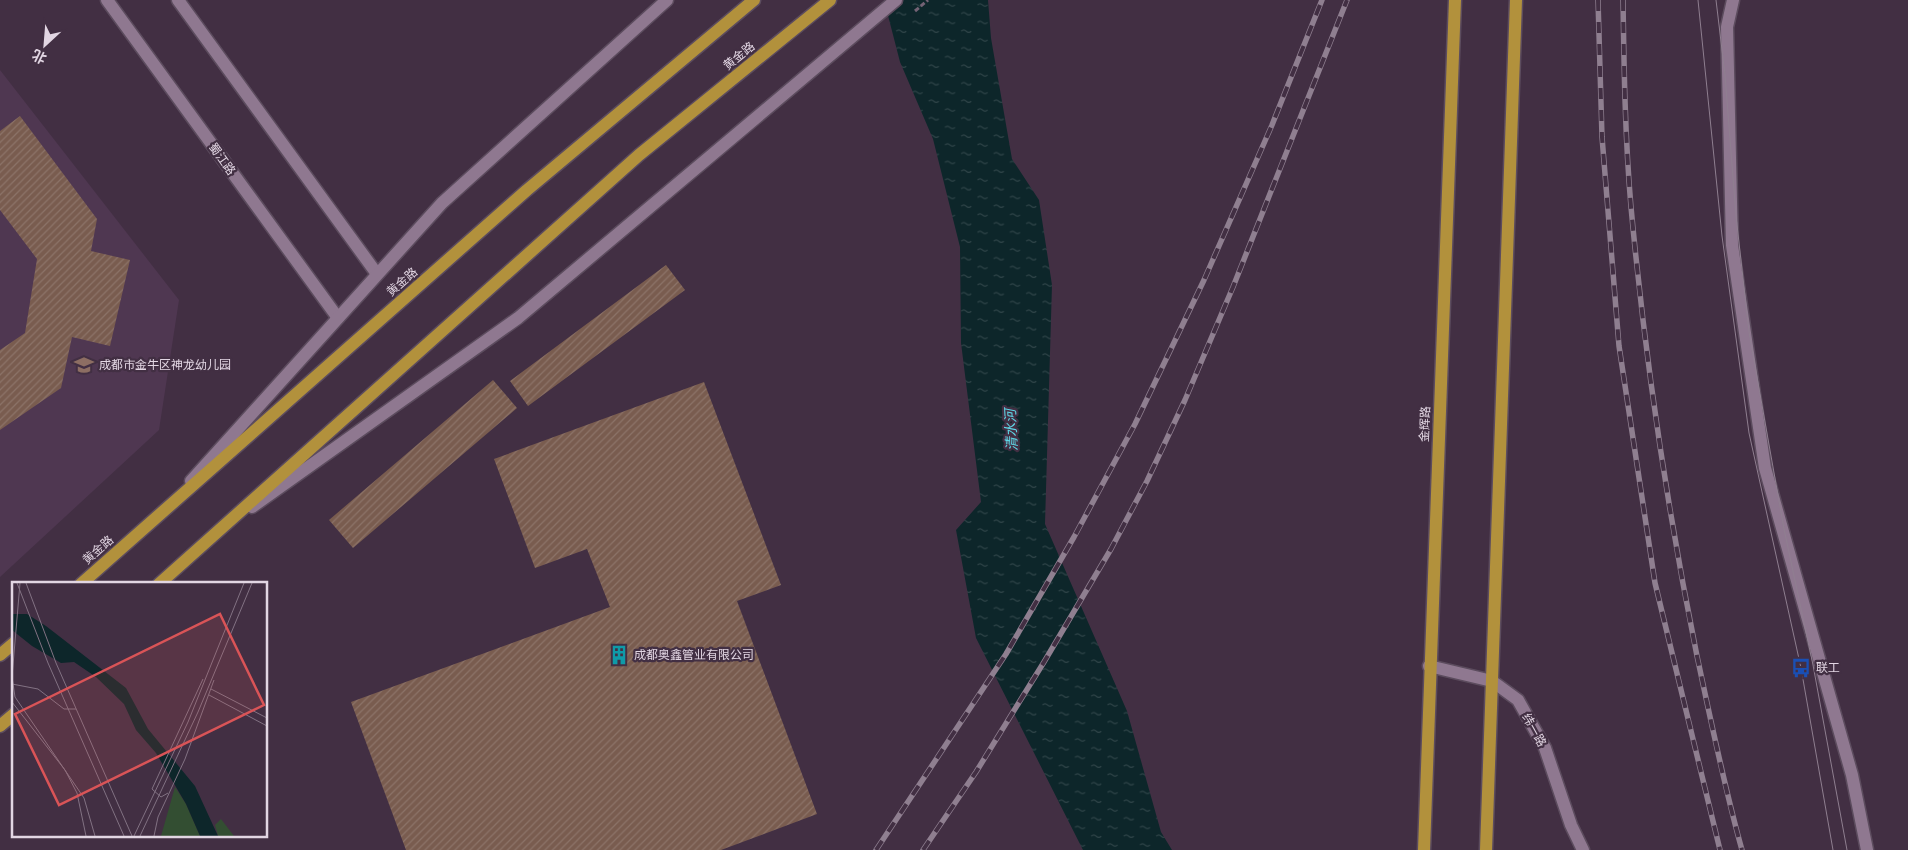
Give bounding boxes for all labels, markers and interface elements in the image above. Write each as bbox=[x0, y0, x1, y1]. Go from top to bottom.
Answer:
north arrow bbox=[20, 20, 70, 70]
street label: 黄金路 bbox=[719, 38, 758, 74]
text: 北 bbox=[29, 46, 50, 69]
street label: 蜀江路 bbox=[205, 139, 240, 178]
street label: 黄金路 bbox=[383, 263, 421, 300]
school or university icon: 成都市金牛区神龙幼儿园 bbox=[73, 354, 95, 376]
place label: 成都市金牛区神龙幼儿园 bbox=[99, 356, 231, 373]
water label: 清水河 bbox=[1000, 406, 1021, 451]
street label: 金辉路 bbox=[1415, 406, 1434, 442]
street label: 黄金路 bbox=[79, 531, 117, 568]
inset map bbox=[12, 582, 268, 838]
building icon: 成都奥鑫管业有限公司 bbox=[608, 644, 630, 666]
place label: 成都奥鑫管业有限公司 bbox=[634, 646, 754, 663]
bus stop icon: 联工 bbox=[1790, 657, 1812, 679]
place label: 联工 bbox=[1816, 659, 1840, 676]
street label: 纬一路 bbox=[1518, 710, 1551, 750]

